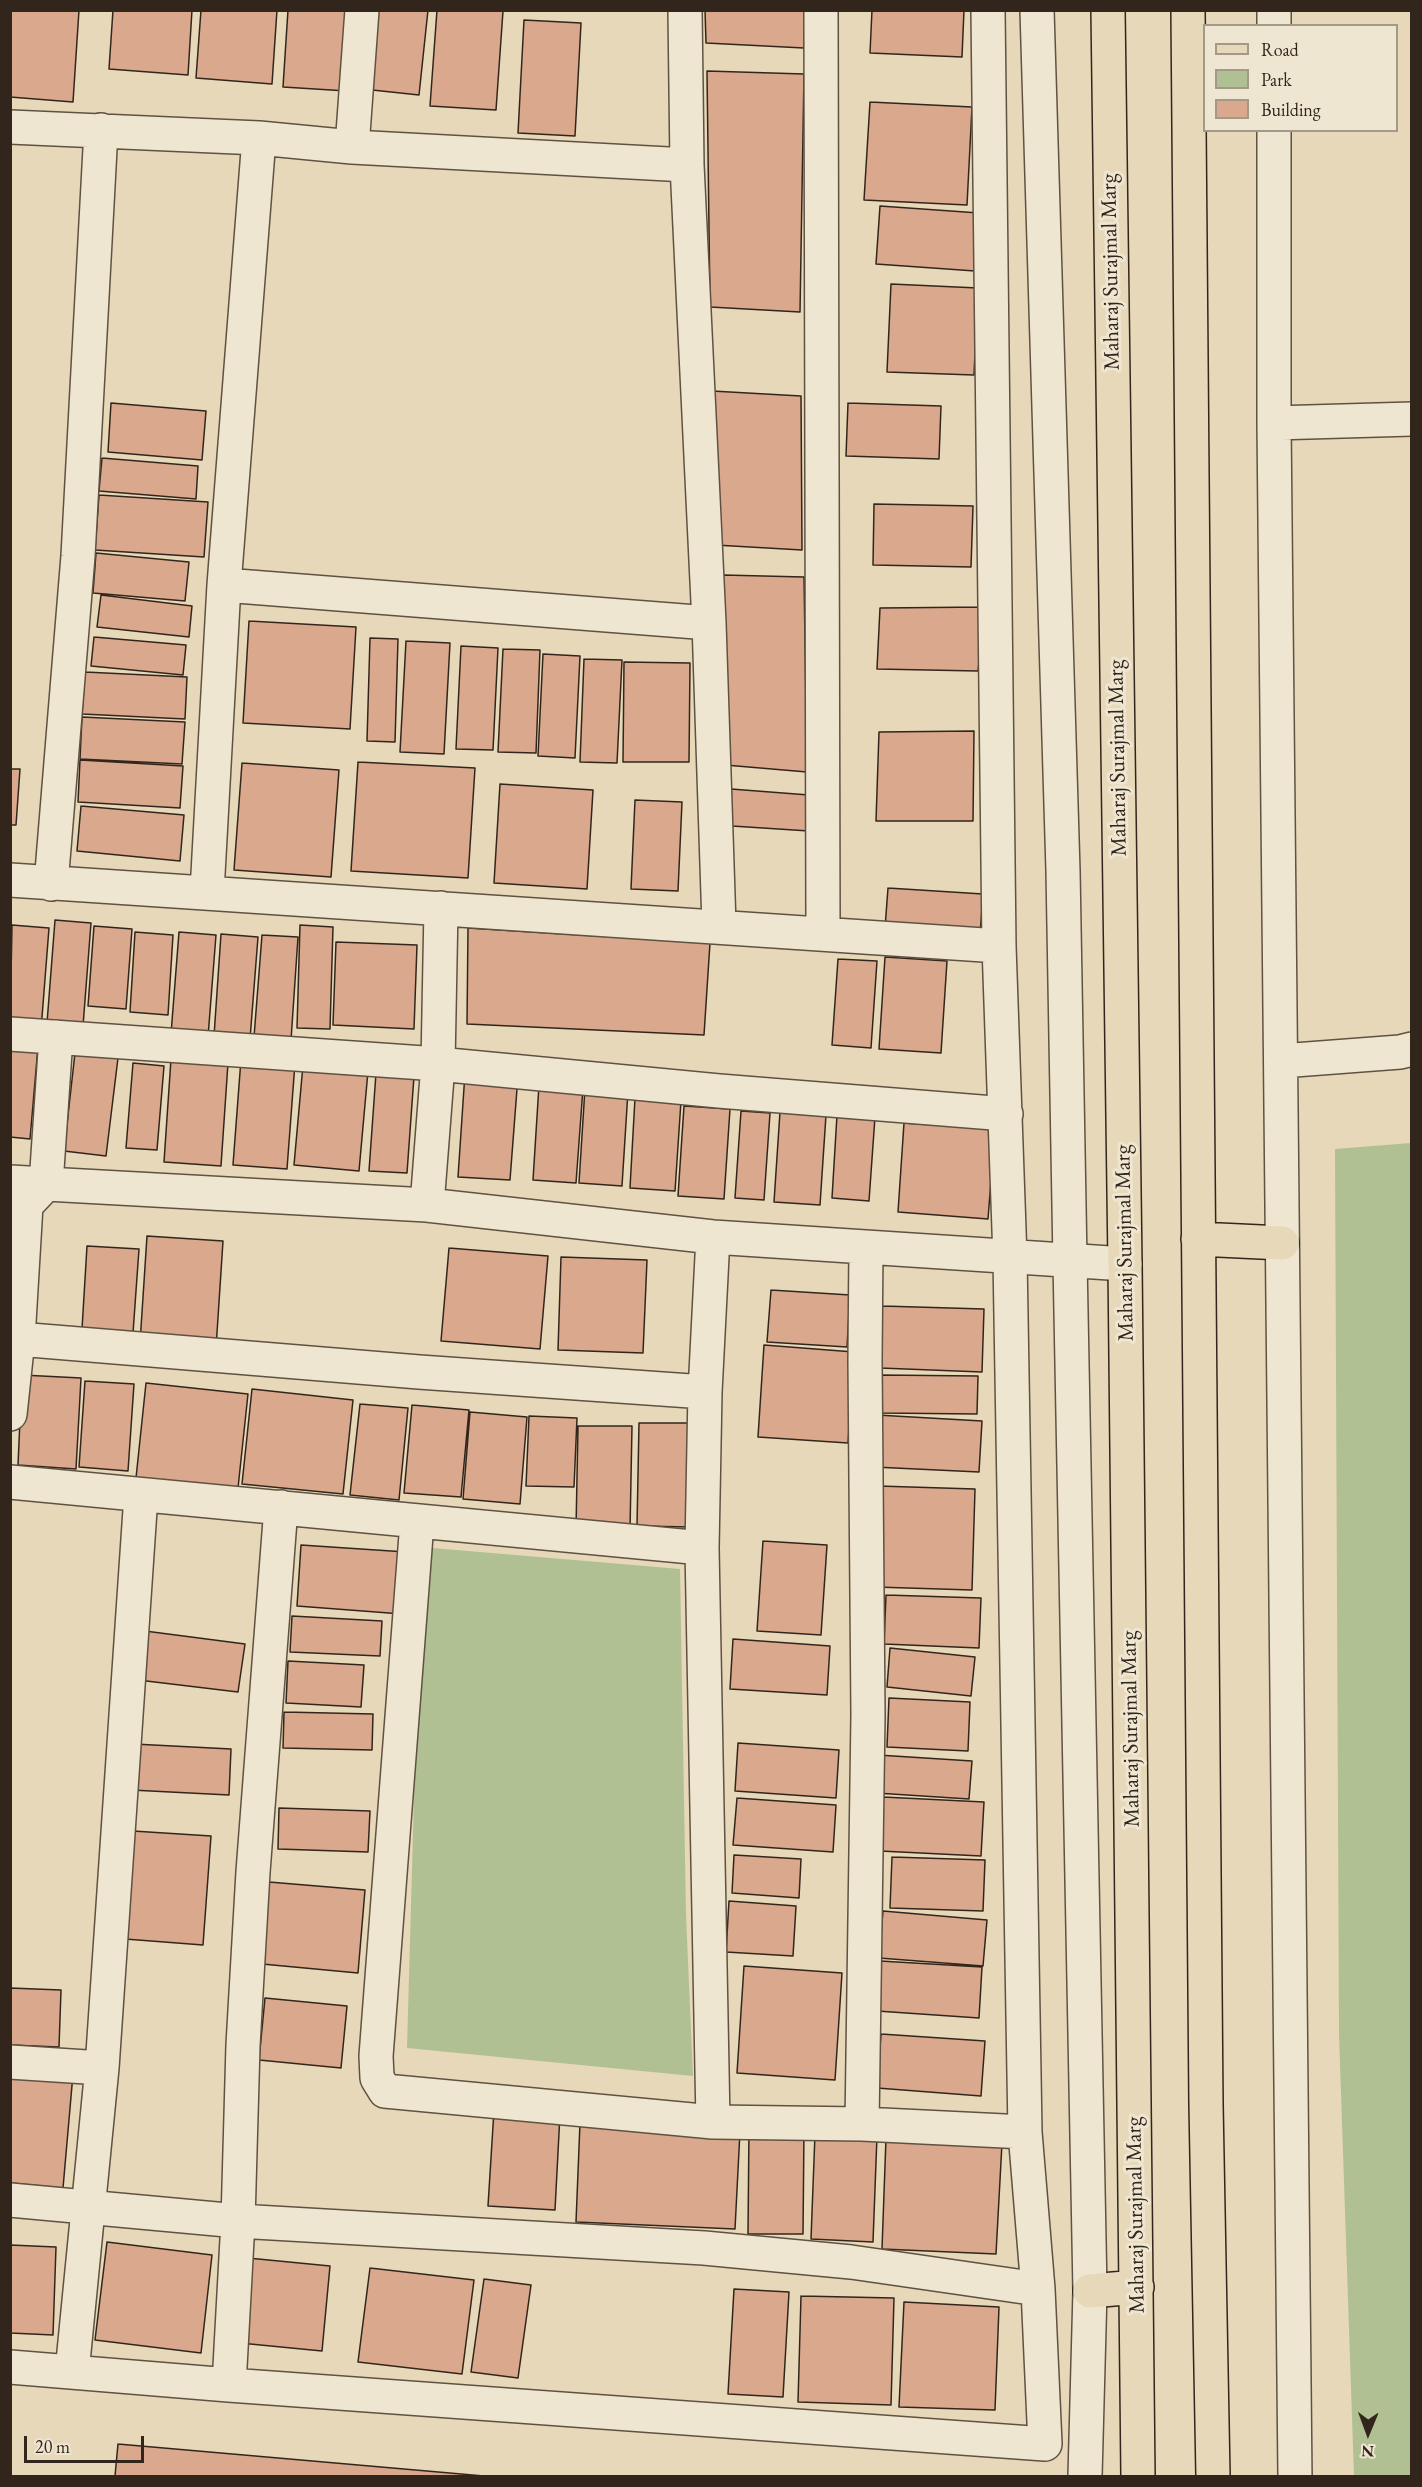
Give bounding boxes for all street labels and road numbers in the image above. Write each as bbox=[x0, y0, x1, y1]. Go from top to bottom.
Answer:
street label: Maharaj Surajmal Marg bbox=[1096, 173, 1126, 371]
street label: Maharaj Surajmal Marg bbox=[1103, 659, 1133, 857]
street label: Maharaj Surajmal Marg bbox=[1110, 1144, 1140, 1342]
street label: Maharaj Surajmal Marg bbox=[1116, 1630, 1146, 1828]
street label: Maharaj Surajmal Marg bbox=[1121, 2116, 1151, 2314]

